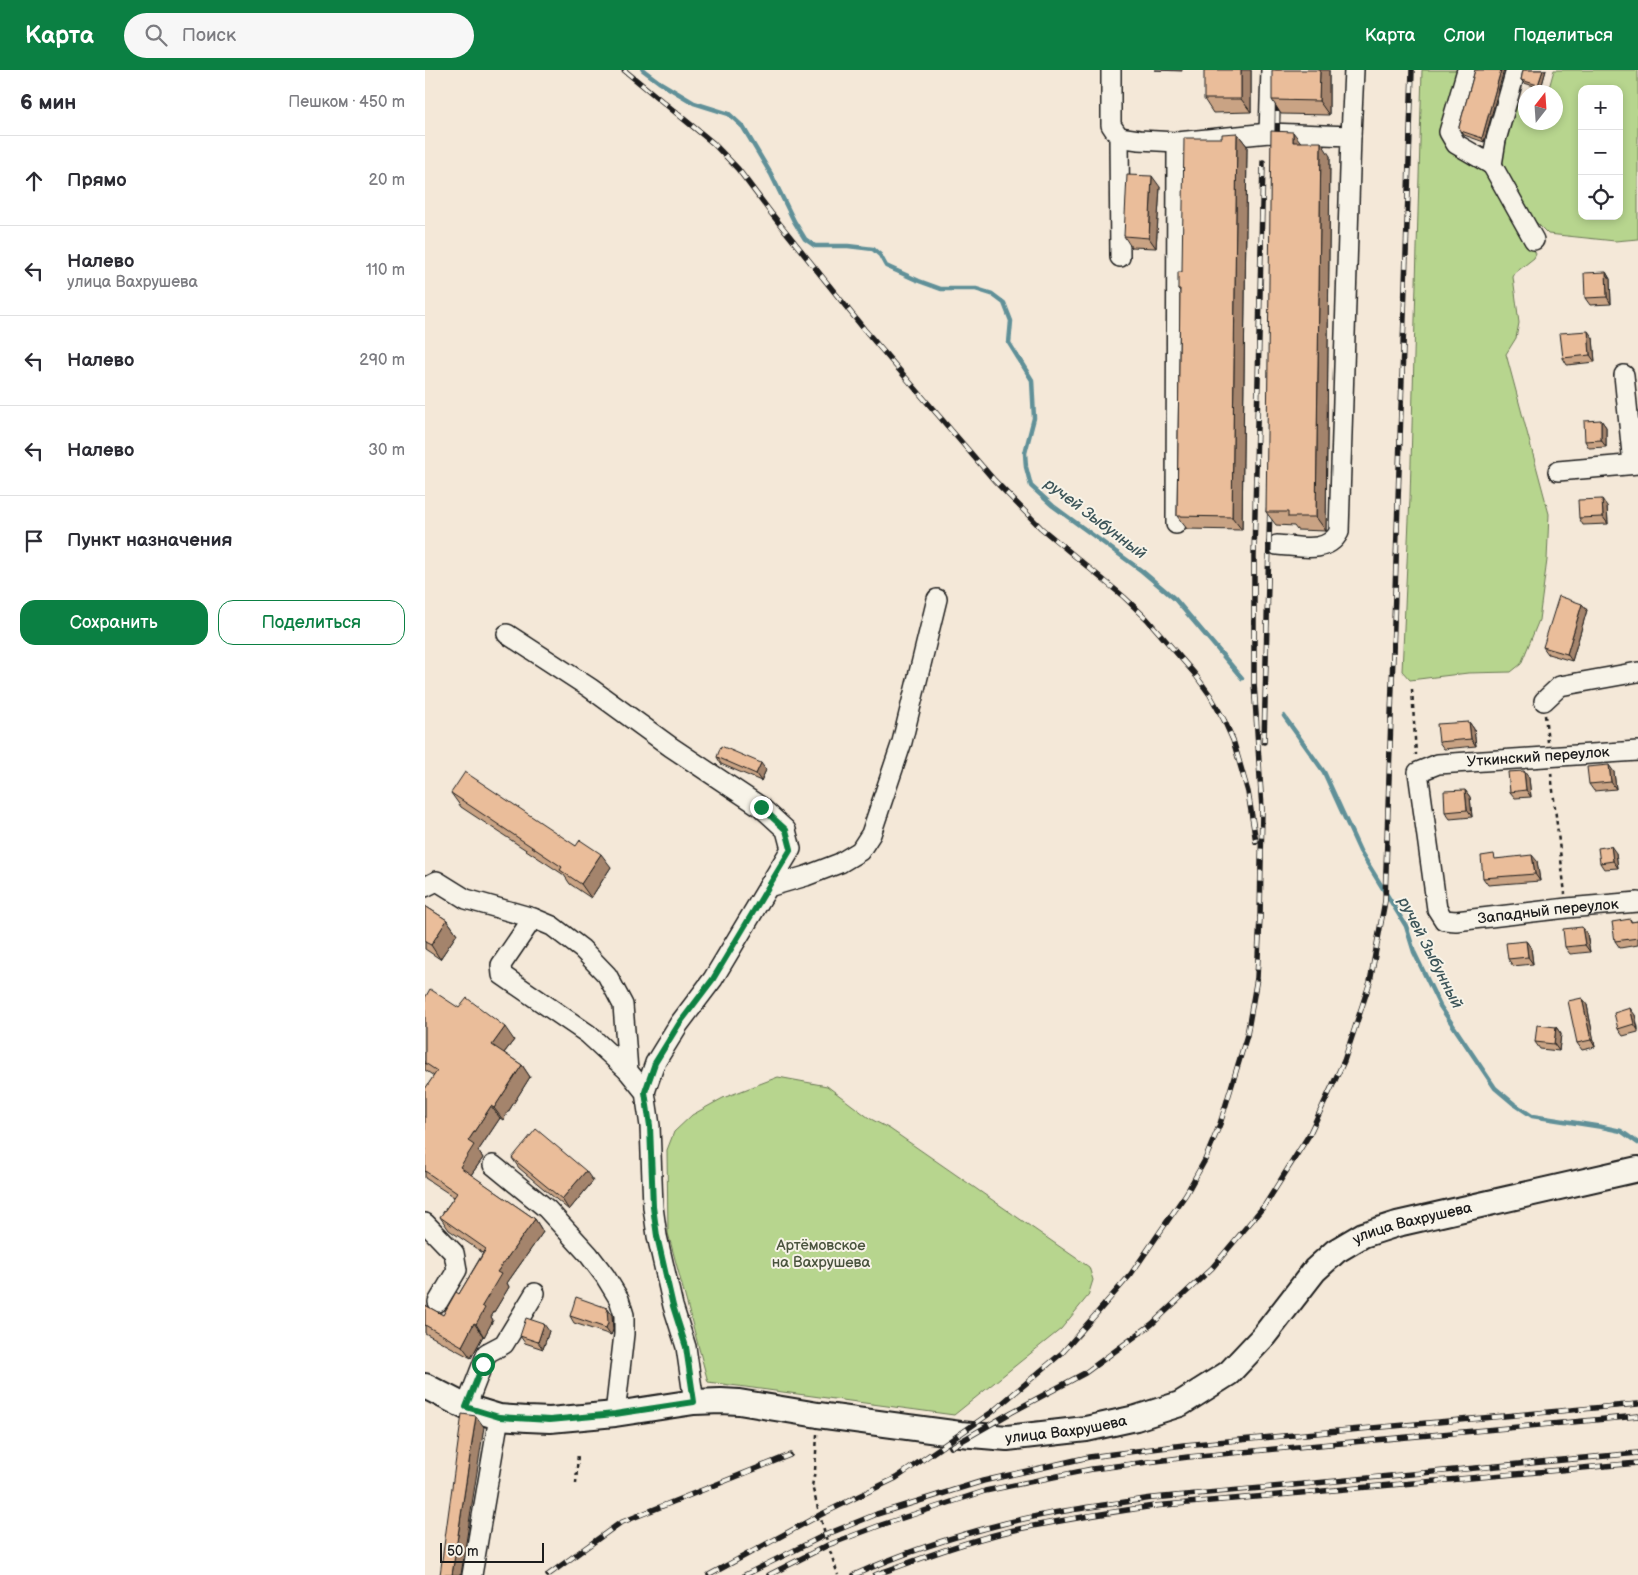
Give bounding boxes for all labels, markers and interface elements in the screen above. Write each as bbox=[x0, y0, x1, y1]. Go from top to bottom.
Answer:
search box bbox=[124, 13, 474, 58]
text: Карта bbox=[25, 21, 94, 50]
icon: search bbox=[142, 21, 170, 49]
text: Поиск bbox=[182, 24, 236, 47]
text: Карта bbox=[1365, 25, 1415, 46]
text: Слои bbox=[1443, 25, 1485, 46]
text: Поделиться bbox=[1513, 25, 1613, 46]
north arrow bbox=[1518, 85, 1563, 130]
map controls bbox=[1578, 85, 1623, 220]
button: + bbox=[1578, 85, 1623, 130]
text: 6 мин bbox=[20, 90, 76, 115]
text: Пешком · 450 m bbox=[288, 93, 405, 112]
button: − bbox=[1578, 130, 1623, 175]
icon: ahead bbox=[20, 167, 48, 195]
text: Прямо bbox=[67, 169, 127, 192]
text: 20 m bbox=[369, 171, 405, 190]
button: locate bbox=[1578, 175, 1623, 220]
text: Налево bbox=[67, 250, 134, 273]
icon: left bbox=[20, 257, 48, 285]
text: 110 m bbox=[366, 261, 405, 280]
text: улица Вахрушева bbox=[67, 273, 198, 292]
icon: left bbox=[20, 347, 48, 375]
text: Налево bbox=[67, 349, 134, 372]
text: 290 m bbox=[359, 351, 405, 370]
icon: left bbox=[20, 437, 48, 465]
text: Налево bbox=[67, 439, 134, 462]
text: 30 m bbox=[368, 441, 405, 460]
water label: ручей Зыбунный bbox=[1039, 474, 1150, 564]
icon: arrive bbox=[20, 527, 48, 555]
text: Пункт назначения bbox=[67, 529, 232, 552]
button: Сохранить bbox=[20, 600, 208, 645]
button: Поделиться bbox=[218, 600, 405, 645]
street label: Уткинский переулок bbox=[1466, 743, 1610, 771]
route end bbox=[750, 796, 773, 819]
water label: ручей Зыбунный bbox=[1393, 893, 1466, 1012]
street label: Западный переулок bbox=[1477, 894, 1619, 928]
street label: улица Вахрушева bbox=[1349, 1198, 1474, 1249]
park label: Артёмовское на Вахрушева bbox=[772, 1236, 870, 1272]
route start bbox=[472, 1353, 495, 1376]
street label: улица Вахрушева bbox=[1004, 1411, 1129, 1448]
scale bar bbox=[440, 1540, 544, 1563]
text: 50 m bbox=[447, 1543, 479, 1560]

